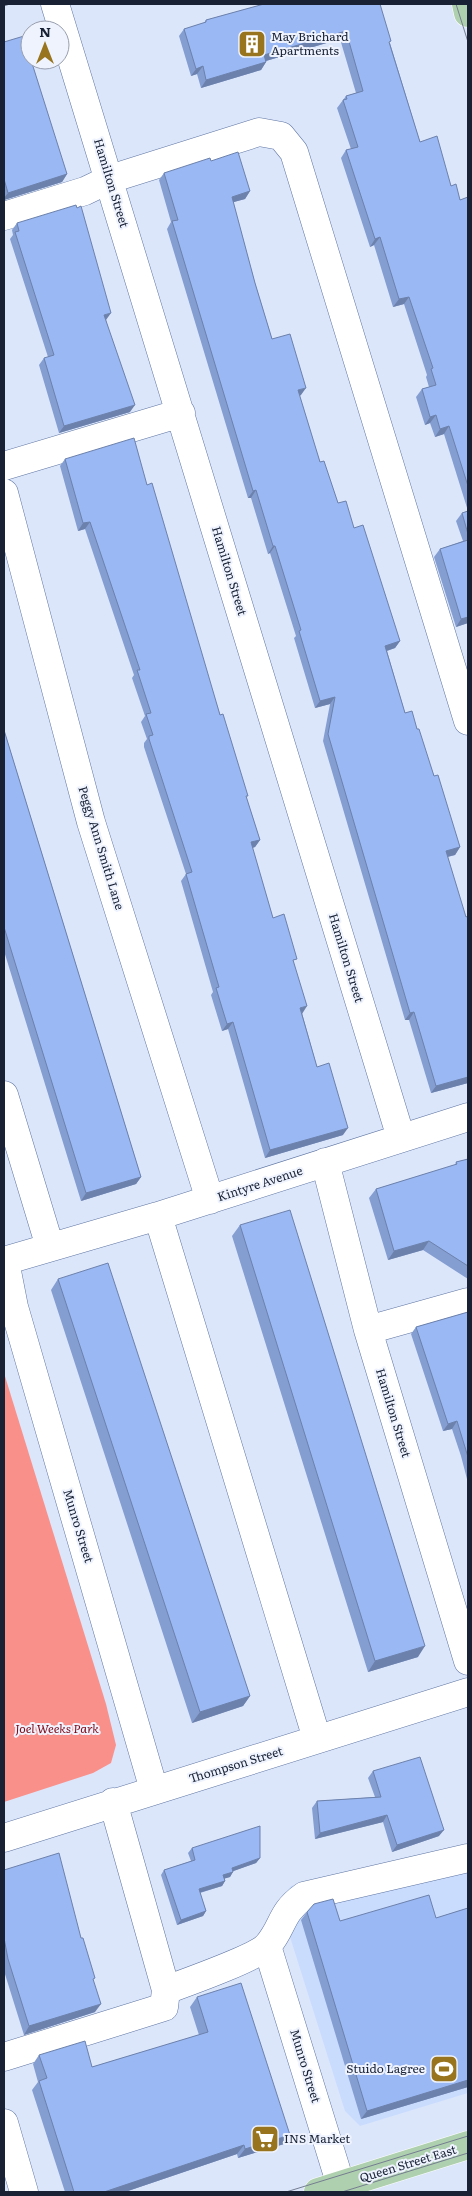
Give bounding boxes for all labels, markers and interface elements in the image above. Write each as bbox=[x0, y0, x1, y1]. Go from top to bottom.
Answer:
north arrow bbox=[20, 20, 70, 70]
text: N bbox=[39, 21, 51, 41]
place label: May Brichard Apartments bbox=[271, 27, 349, 59]
building icon: May Brichard Apartments bbox=[237, 29, 267, 59]
street label: Hamilton Street bbox=[90, 136, 134, 230]
street label: Hamilton Street bbox=[208, 524, 252, 618]
street label: Peggy Ann Smith Lane bbox=[75, 784, 129, 912]
street label: Hamilton Street bbox=[325, 911, 369, 1005]
street label: Kintyre Avenue bbox=[215, 1161, 305, 1205]
street label: Hamilton Street bbox=[372, 1366, 416, 1460]
street label: Munro Street bbox=[59, 1487, 99, 1565]
park label: Joel Weeks Park bbox=[15, 1719, 99, 1737]
street label: Thompson Street bbox=[187, 1741, 285, 1787]
street label: Munro Street bbox=[286, 2027, 326, 2105]
sports icon: Stuido Lagree bbox=[429, 2054, 459, 2084]
place label: Stuido Lagree bbox=[346, 2059, 425, 2077]
supermarket icon: INS Market bbox=[250, 2124, 280, 2154]
place label: INS Market bbox=[284, 2129, 350, 2147]
street label: Queen Street East bbox=[357, 2140, 458, 2186]

